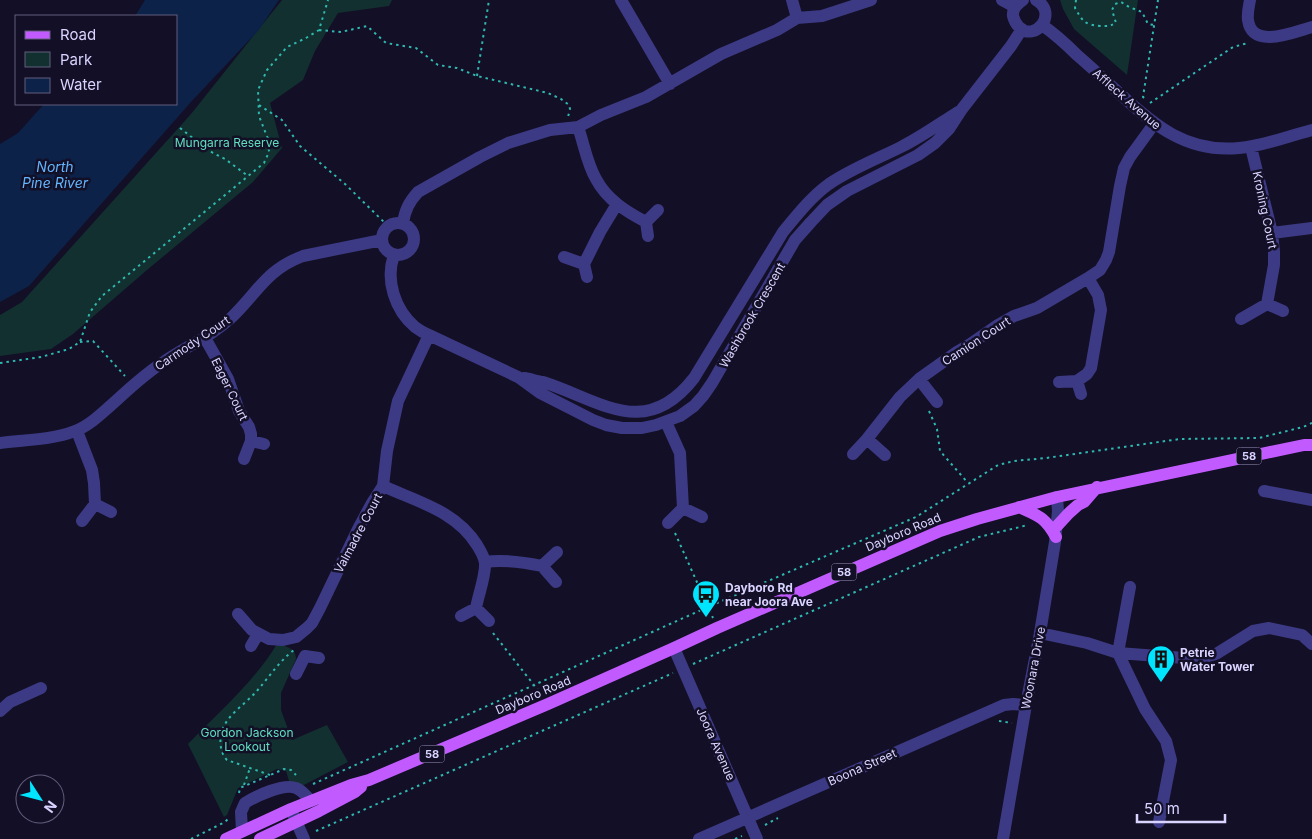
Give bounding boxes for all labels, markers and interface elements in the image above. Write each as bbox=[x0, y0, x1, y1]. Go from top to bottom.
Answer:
legend bbox=[15, 15, 178, 105]
text: Road bbox=[60, 25, 96, 44]
text: Park bbox=[60, 50, 93, 69]
street label: Affleck Avenue bbox=[1090, 65, 1164, 133]
text: Water bbox=[60, 75, 102, 94]
park label: Mungarra Reserve bbox=[175, 135, 279, 150]
water label: North Pine River bbox=[22, 158, 89, 191]
street label: Kroning Court bbox=[1249, 170, 1281, 250]
street label: Washbrook Crescent bbox=[716, 260, 788, 370]
street label: Carmody Court bbox=[152, 312, 232, 374]
street label: Camion Court bbox=[939, 313, 1013, 369]
street label: Eager Court bbox=[208, 355, 252, 423]
road number: 58 bbox=[1236, 448, 1262, 464]
street label: Valmadre Court bbox=[331, 490, 385, 576]
street label: Dayboro Road bbox=[863, 509, 943, 555]
road number: 58 bbox=[832, 564, 856, 580]
bus stop icon: Dayboro Rd near Joora Ave bbox=[691, 579, 721, 618]
place label: Dayboro Rd near Joora Ave bbox=[725, 580, 813, 609]
street label: Woonara Drive bbox=[1018, 625, 1048, 711]
building icon: Petrie Water Tower bbox=[1146, 644, 1176, 683]
place label: Petrie Water Tower bbox=[1180, 645, 1254, 674]
street label: Dayboro Road bbox=[493, 672, 573, 718]
street label: Joora Avenue bbox=[693, 705, 739, 783]
park label: Gordon Jackson Lookout bbox=[200, 725, 294, 754]
street label: Boona Street bbox=[825, 745, 899, 789]
road number: 58 bbox=[420, 746, 444, 762]
north arrow bbox=[15, 774, 65, 824]
scale bar bbox=[1137, 792, 1224, 824]
text: N bbox=[41, 798, 61, 816]
text: 50 m bbox=[1144, 799, 1180, 818]

